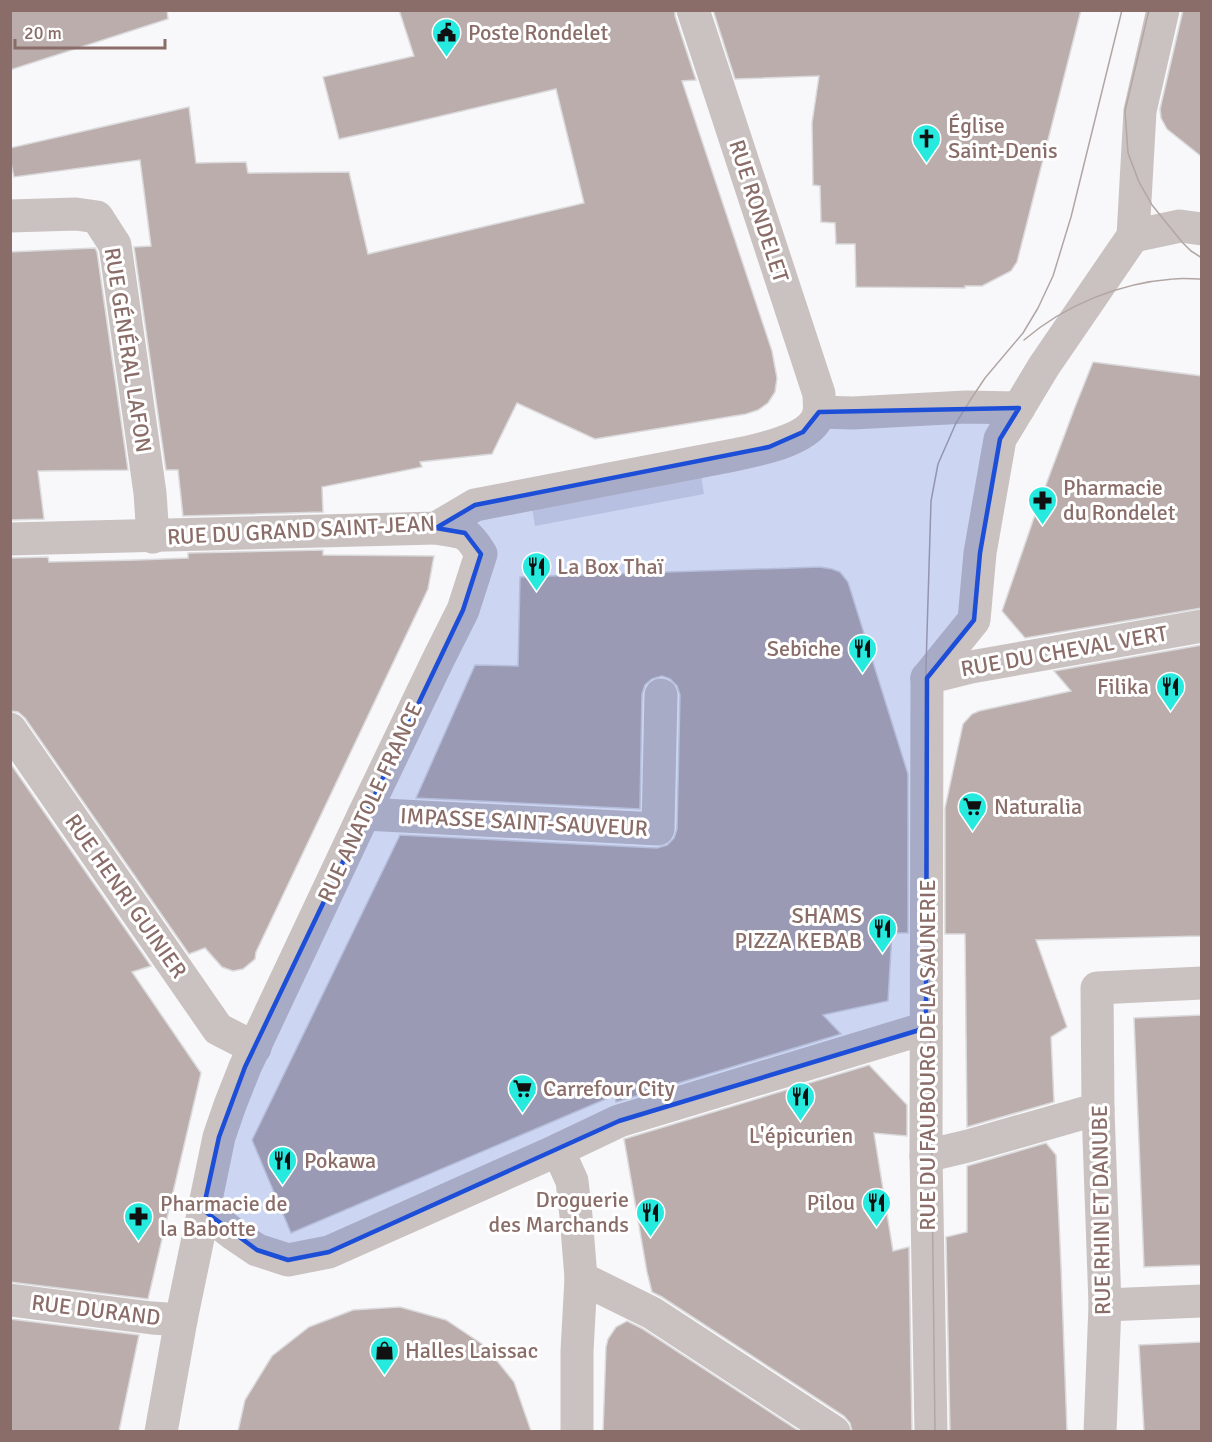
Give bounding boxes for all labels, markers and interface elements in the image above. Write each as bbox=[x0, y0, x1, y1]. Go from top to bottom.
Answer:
scale bar bbox=[15, 12, 165, 50]
public building icon: Poste Rondelet bbox=[431, 16, 463, 58]
place label: Poste Rondelet bbox=[468, 19, 609, 46]
text: 20 m bbox=[24, 22, 62, 44]
place label: Église Saint-Denis bbox=[948, 112, 1058, 164]
church icon: Église Saint-Denis bbox=[911, 122, 943, 164]
street label: RUE RONDELET bbox=[723, 136, 795, 286]
street label: RUE GÉNÉRAL LAFON bbox=[98, 246, 158, 454]
place label: Pharmacie du Rondelet bbox=[1063, 474, 1176, 526]
pharmacy icon: Pharmacie du Rondelet bbox=[1026, 484, 1058, 526]
street label: RUE DU GRAND SAINT-JEAN bbox=[166, 509, 436, 551]
restaurant icon: La Box Thaï bbox=[520, 550, 552, 592]
place label: La Box Thaï bbox=[557, 553, 665, 580]
street label: RUE DU CHEVAL VERT bbox=[959, 620, 1170, 682]
restaurant icon: Sebiche bbox=[846, 632, 878, 674]
place label: Sebiche bbox=[767, 635, 841, 662]
restaurant icon: Filika bbox=[1154, 670, 1186, 712]
place label: Filika bbox=[1097, 673, 1149, 700]
street label: RUE ANATOLE FRANCE bbox=[312, 698, 428, 906]
supermarket icon: Naturalia bbox=[957, 790, 989, 832]
place label: Naturalia bbox=[994, 793, 1082, 820]
street label: IMPASSE SAINT-SAUVEUR bbox=[399, 802, 649, 842]
street label: RUE HENRI GUINIER bbox=[59, 809, 193, 983]
street label: RUE DU FAUBOURG DE LA SAUNERIE bbox=[914, 879, 941, 1231]
place label: SHAMS PIZZA KEBAB bbox=[734, 902, 862, 954]
restaurant icon: SHAMS PIZZA KEBAB bbox=[867, 912, 899, 954]
supermarket icon: Carrefour City bbox=[506, 1072, 538, 1114]
place label: Carrefour City bbox=[543, 1075, 676, 1102]
restaurant icon: L'épicurien bbox=[785, 1080, 817, 1122]
street label: RUE RHIN ET DANUBE bbox=[1086, 1105, 1116, 1315]
place label: L'épicurien bbox=[749, 1122, 853, 1149]
restaurant icon: Pokawa bbox=[267, 1144, 299, 1186]
place label: Pokawa bbox=[304, 1147, 376, 1174]
place label: Droguerie des Marchands bbox=[488, 1186, 629, 1238]
restaurant icon: Pilou bbox=[860, 1186, 892, 1228]
place label: Pilou bbox=[807, 1189, 855, 1216]
place label: Pharmacie de la Babotte bbox=[160, 1190, 287, 1242]
restaurant icon: Droguerie des Marchands bbox=[634, 1196, 666, 1238]
pharmacy icon: Pharmacie de la Babotte bbox=[123, 1200, 155, 1242]
street label: RUE DURAND bbox=[30, 1289, 162, 1331]
shop icon: Halles Laissac bbox=[368, 1334, 400, 1376]
place label: Halles Laissac bbox=[405, 1337, 538, 1364]

